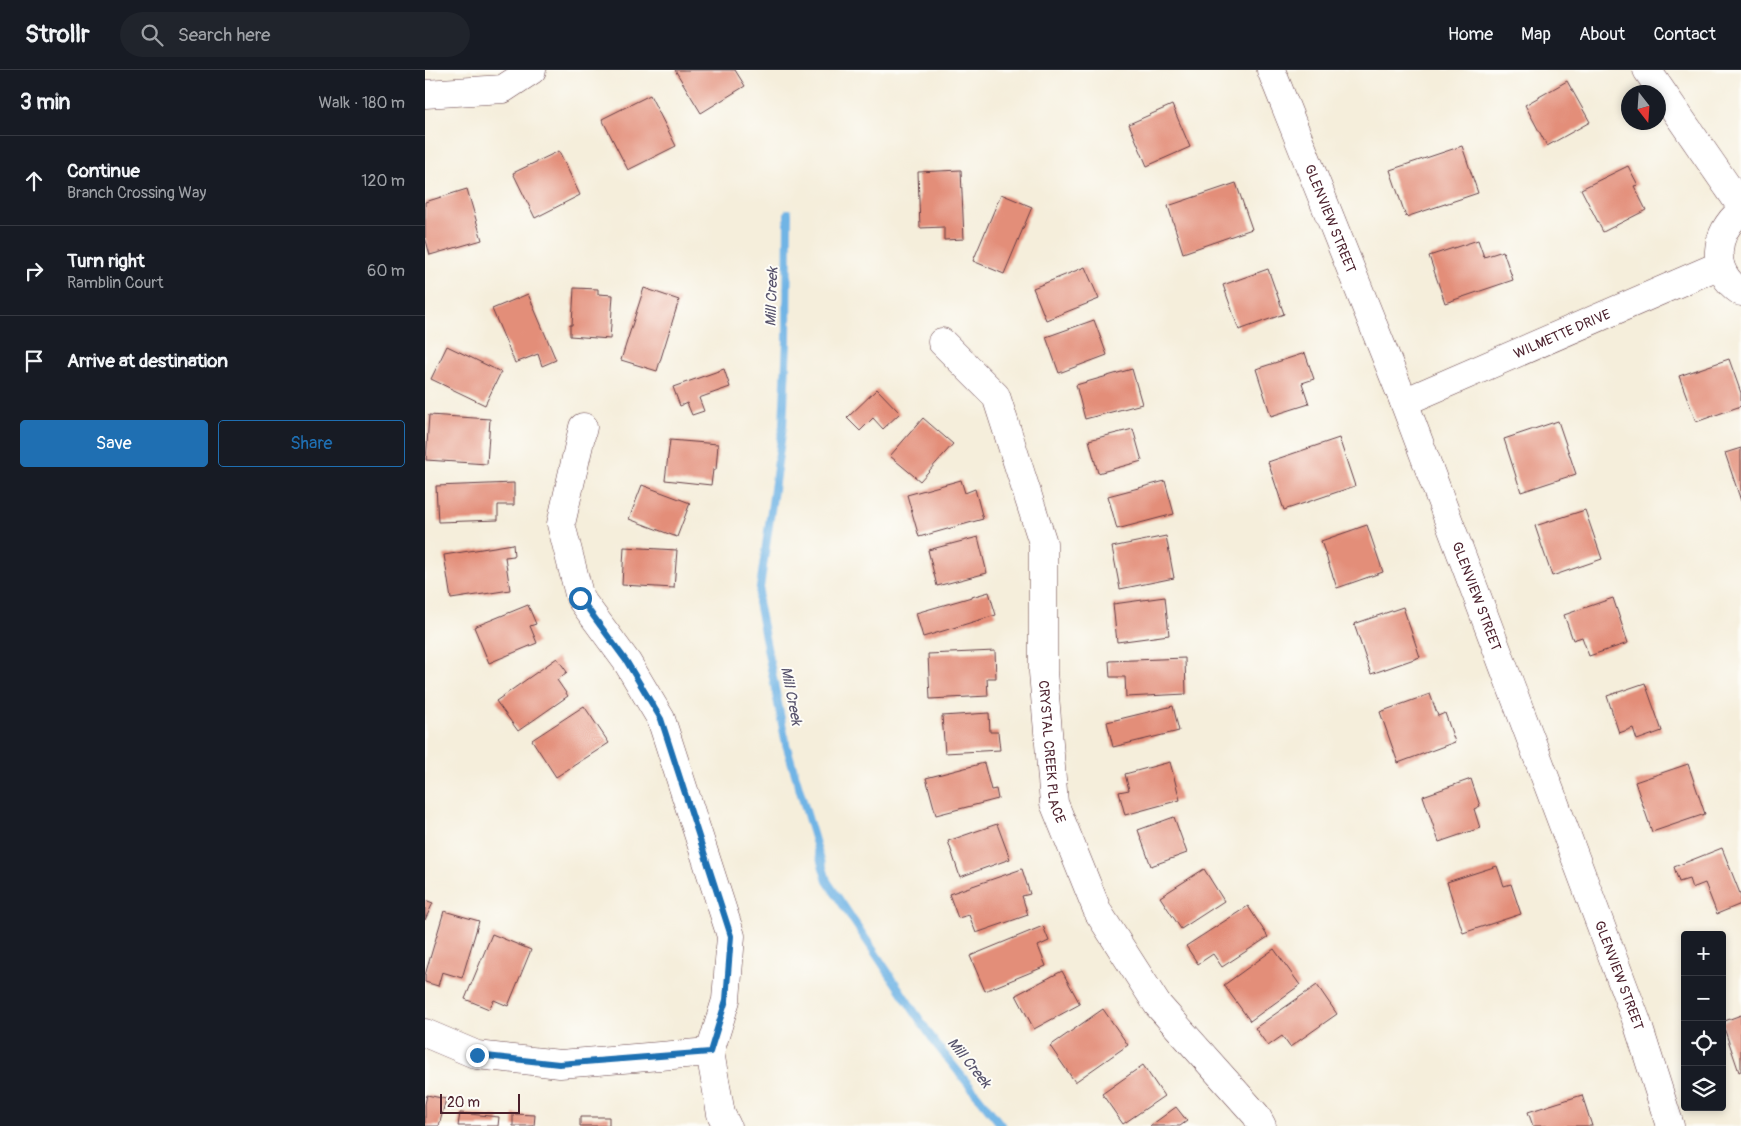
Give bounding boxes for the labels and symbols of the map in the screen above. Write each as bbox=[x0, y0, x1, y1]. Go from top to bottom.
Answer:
north arrow bbox=[1621, 85, 1666, 130]
street label: GLENVIEW STREET bbox=[1301, 162, 1360, 275]
water label: Mill Creek bbox=[761, 265, 783, 327]
street label: WILMETTE DRIVE bbox=[1511, 305, 1613, 362]
street label: GLENVIEW STREET bbox=[1449, 539, 1505, 653]
route start bbox=[569, 587, 592, 610]
water label: Mill Creek bbox=[776, 665, 806, 729]
street label: CRYSTAL CREEK PLACE bbox=[1035, 680, 1070, 825]
street label: GLENVIEW STREET bbox=[1591, 918, 1647, 1032]
water label: Mill Creek bbox=[943, 1034, 996, 1093]
route end bbox=[466, 1044, 489, 1067]
scale bar bbox=[440, 1091, 520, 1114]

